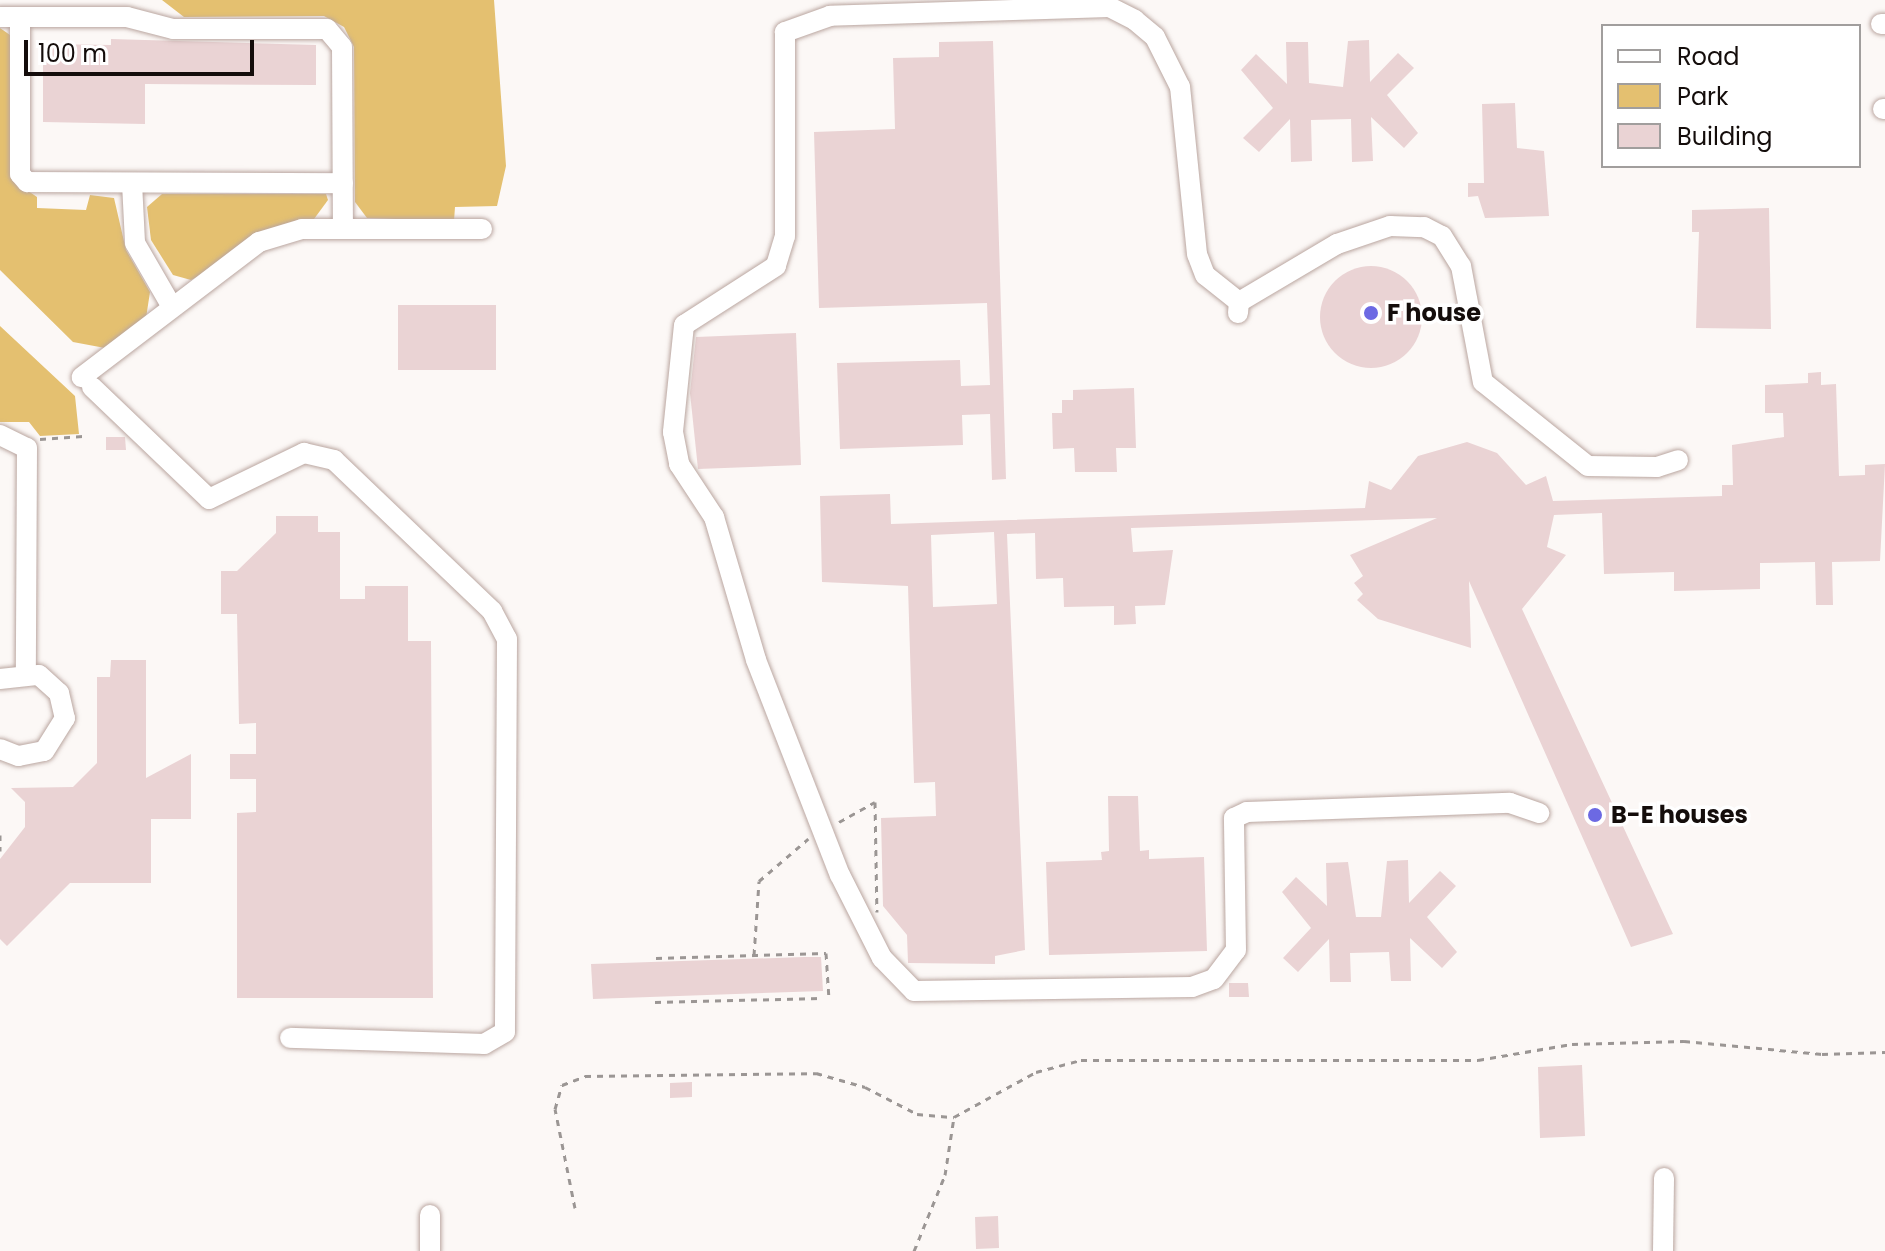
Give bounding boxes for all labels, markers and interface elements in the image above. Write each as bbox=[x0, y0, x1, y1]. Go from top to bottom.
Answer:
scale bar bbox=[28, 24, 258, 74]
legend bbox=[1601, 24, 1861, 168]
text: 100 m bbox=[38, 37, 107, 70]
text: Road bbox=[1677, 40, 1739, 73]
text: Park bbox=[1677, 80, 1728, 113]
text: Building bbox=[1677, 120, 1773, 153]
place label: F house bbox=[1387, 299, 1481, 327]
marker: F house bbox=[1362, 304, 1380, 322]
place label: B-E houses bbox=[1611, 801, 1748, 829]
marker: B-E houses bbox=[1586, 806, 1604, 824]

